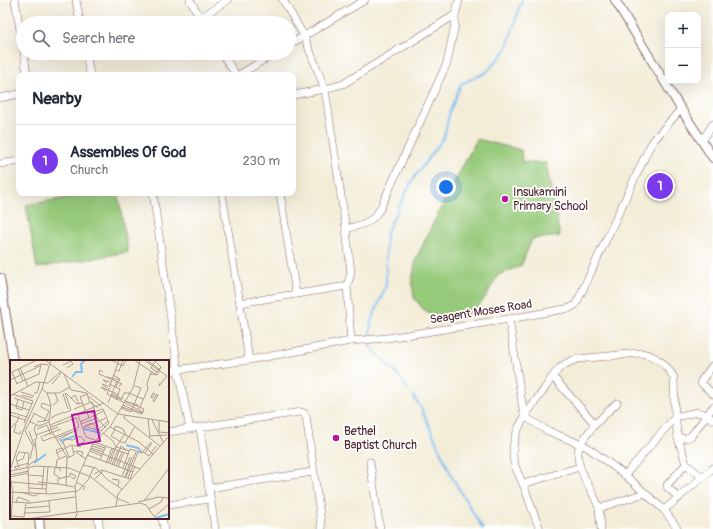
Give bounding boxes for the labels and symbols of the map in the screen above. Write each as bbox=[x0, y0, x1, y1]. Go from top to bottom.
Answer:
pin: 1 bbox=[647, 171, 673, 201]
your location bbox=[436, 177, 456, 197]
place label: Insukamini Primary School bbox=[513, 185, 588, 214]
marker: Insukamini Primary School bbox=[500, 194, 510, 204]
street label: Seagent Moses Road bbox=[429, 296, 533, 328]
inset map bbox=[10, 360, 169, 519]
place label: Bethel Baptist Church bbox=[344, 424, 417, 453]
marker: Bethel Baptist Church bbox=[331, 433, 341, 443]

